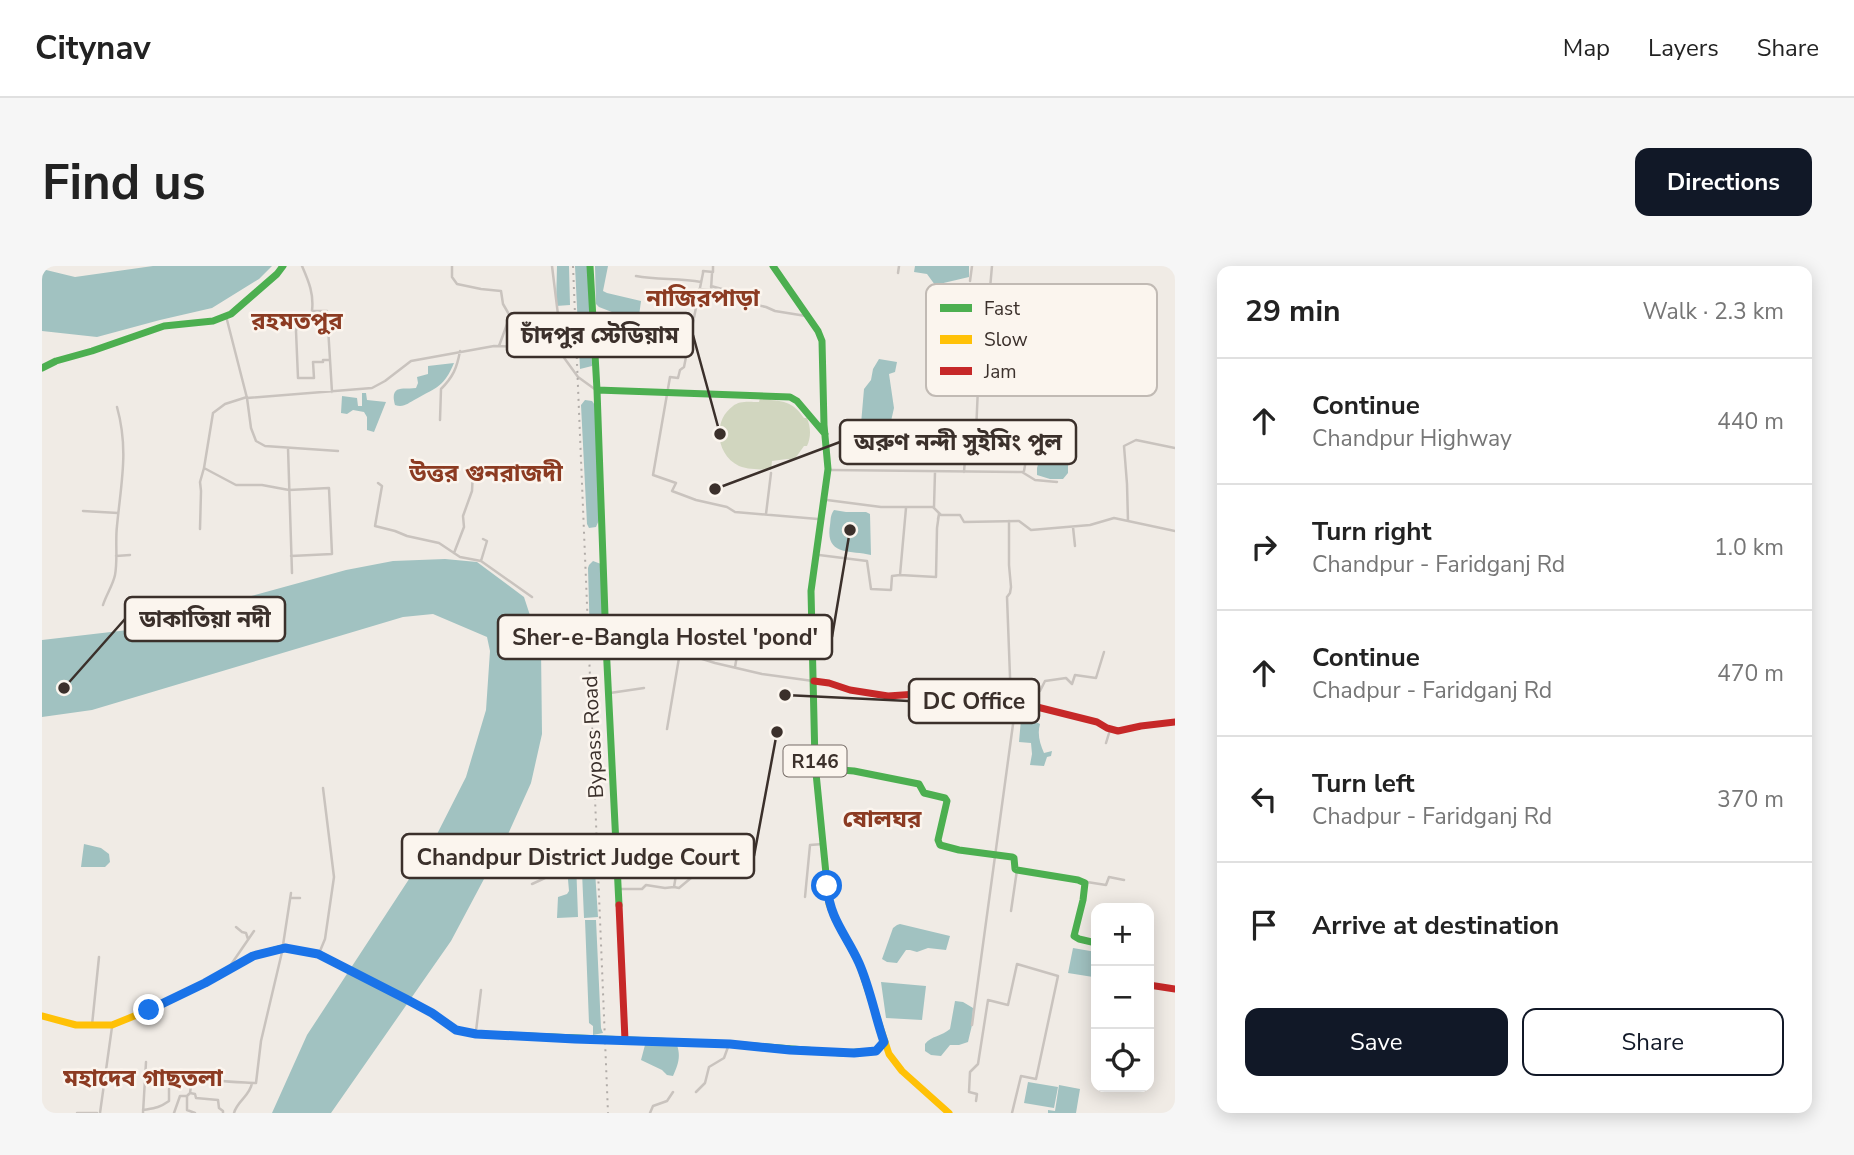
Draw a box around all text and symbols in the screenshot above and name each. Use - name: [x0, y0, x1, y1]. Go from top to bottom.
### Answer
- text: Citynav: [35, 26, 151, 71]
- text: Map: [1563, 32, 1610, 64]
- text: Layers: [1648, 32, 1719, 64]
- text: Share: [1757, 32, 1819, 64]
- button: Directions: [1635, 148, 1812, 216]
- text: Find us: [42, 149, 206, 216]
- district label: নাজিরপাড়া: [645, 282, 761, 314]
- legend: [926, 284, 1157, 396]
- text: 29 min: [1245, 291, 1341, 332]
- text: Fast: [984, 296, 1020, 322]
- text: Walk · 2.3 km: [1642, 296, 1784, 327]
- district label: রহমতপুর: [250, 305, 343, 337]
- callout: চাঁদপুর স্টেডিয়াম: [507, 313, 693, 357]
- text: চাঁদপুর স্টেডিয়াম: [520, 320, 680, 351]
- text: Slow: [984, 327, 1028, 353]
- text: Jam: [983, 359, 1017, 385]
- text: Continue: [1312, 388, 1420, 423]
- icon: ahead: [1245, 402, 1283, 440]
- text: 440 m: [1717, 406, 1784, 437]
- callout: অরুণ নন্দী সুইমিং পুল: [840, 420, 1076, 464]
- text: Chandpur Highway: [1312, 423, 1512, 454]
- text: অরুণ নন্দী সুইমিং পুল: [853, 427, 1063, 458]
- district label: উত্তর গুনরাজদী: [408, 457, 564, 489]
- text: Turn right: [1312, 514, 1431, 549]
- icon: right: [1245, 528, 1283, 566]
- text: 1.0 km: [1714, 532, 1784, 563]
- text: Chandpur - Faridganj Rd: [1312, 549, 1565, 580]
- callout: ডাকাতিয়া নদী: [125, 597, 285, 641]
- text: ডাকাতিয়া নদী: [138, 604, 271, 635]
- callout: Sher-e-Bangla Hostel 'pond': [498, 615, 832, 659]
- text: Sher-e-Bangla Hostel 'pond': [512, 622, 818, 653]
- text: Continue: [1312, 640, 1420, 675]
- icon: ahead: [1245, 654, 1283, 692]
- text: 470 m: [1717, 658, 1784, 689]
- street label: Bypass Road: [576, 675, 610, 799]
- text: Chadpur - Faridganj Rd: [1312, 675, 1552, 706]
- callout: DC Office: [909, 679, 1039, 723]
- text: DC Office: [923, 686, 1025, 717]
- road number: R146: [784, 746, 846, 776]
- text: Turn left: [1312, 766, 1415, 801]
- icon: left: [1245, 780, 1283, 818]
- text: 370 m: [1717, 784, 1784, 815]
- text: Chadpur - Faridganj Rd: [1312, 801, 1552, 832]
- district label: ষোলঘর: [843, 803, 922, 835]
- callout: Chandpur District Judge Court: [402, 834, 754, 878]
- text: Chandpur District Judge Court: [416, 842, 740, 873]
- route start: [811, 870, 842, 901]
- map controls: [1091, 903, 1154, 1092]
- button: +: [1091, 903, 1154, 966]
- icon: arrive: [1245, 906, 1283, 944]
- text: Arrive at destination: [1312, 908, 1559, 943]
- button: −: [1091, 966, 1154, 1029]
- route end: [133, 994, 164, 1025]
- button: Save: [1245, 1008, 1508, 1076]
- button: Share: [1522, 1008, 1784, 1076]
- button: locate: [1091, 1029, 1154, 1092]
- district label: মহাদেব গাছতলা: [62, 1062, 224, 1094]

